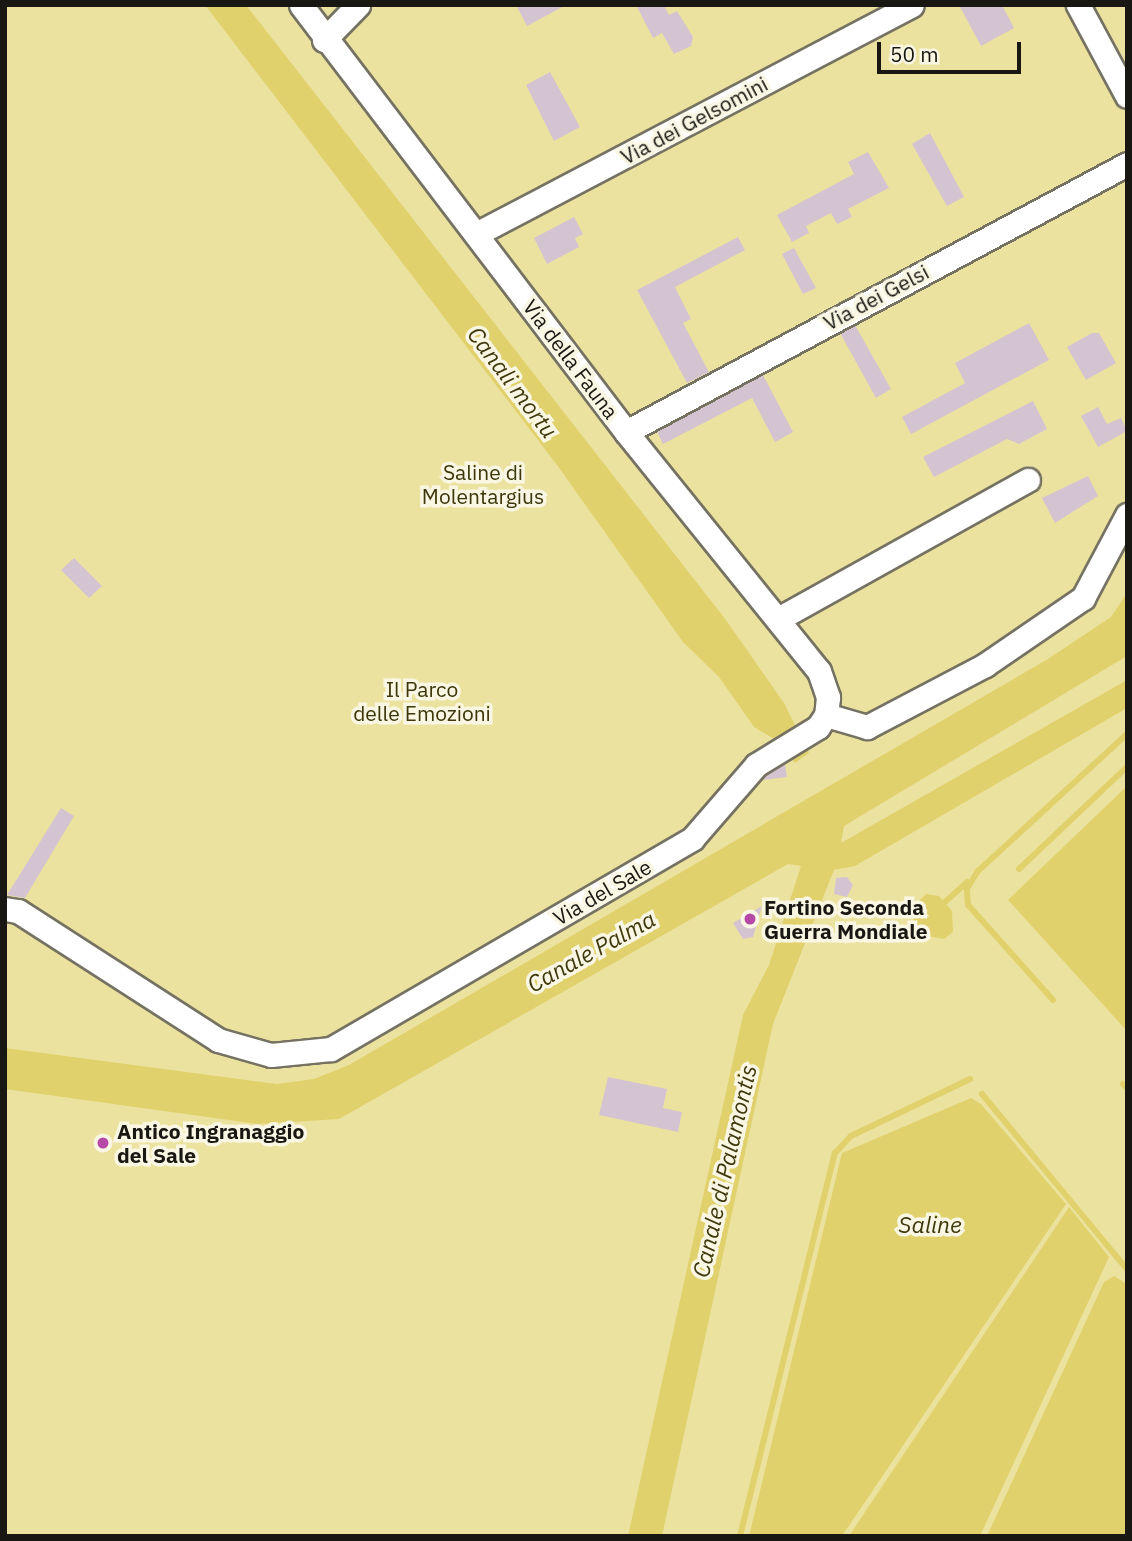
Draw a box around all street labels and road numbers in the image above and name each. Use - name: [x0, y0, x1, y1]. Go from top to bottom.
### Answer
- street label: Via dei Gelsomini: [616, 71, 772, 169]
- street label: Via dei Gelsi: [819, 259, 933, 335]
- street label: Via della Fauna: [518, 294, 624, 424]
- street label: Via del Sale: [548, 854, 656, 930]

